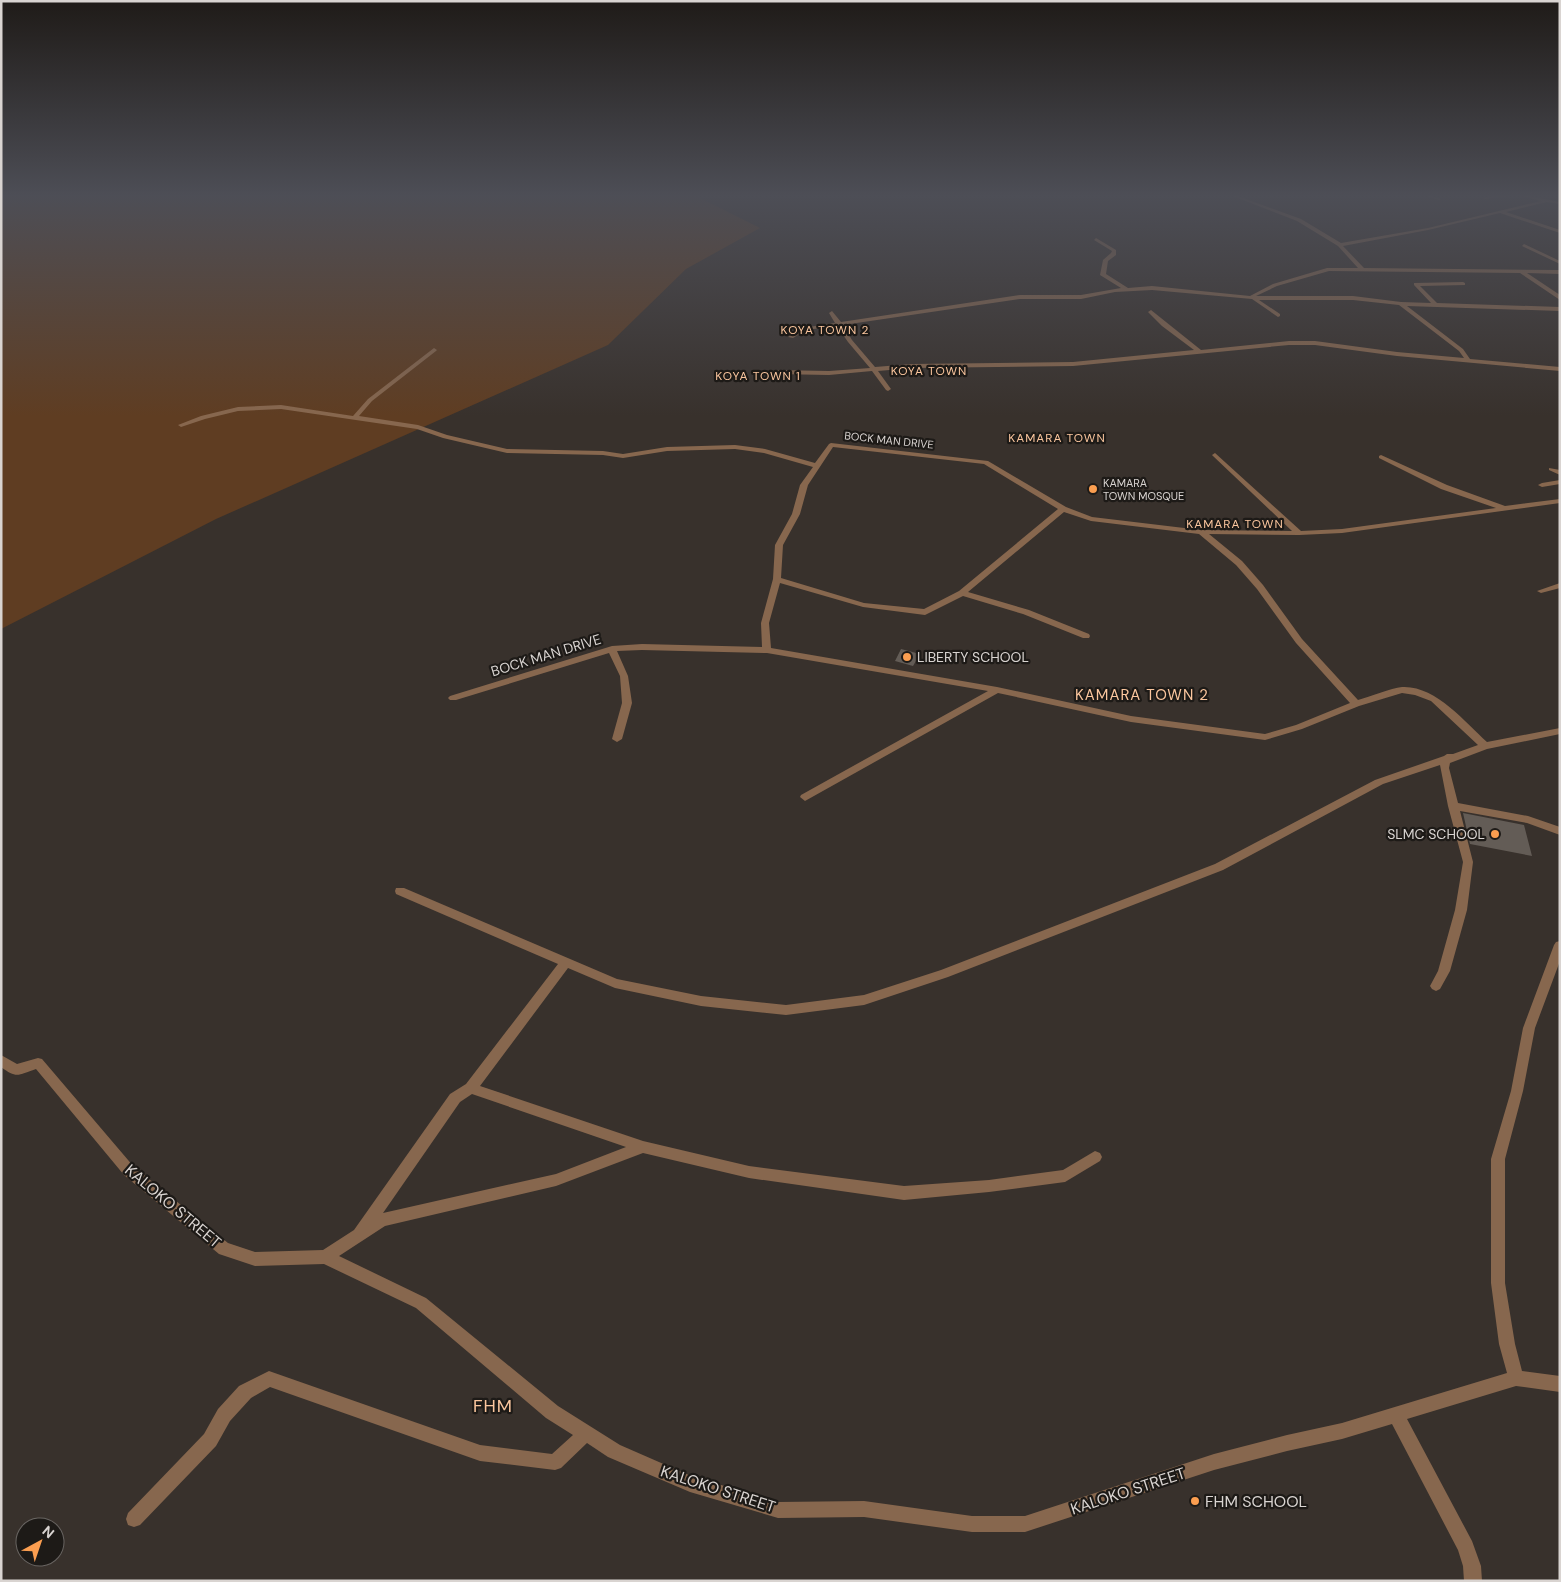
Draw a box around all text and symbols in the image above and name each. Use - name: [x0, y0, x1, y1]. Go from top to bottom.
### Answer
- district label: KOYA TOWN 2: [781, 322, 869, 338]
- district label: KOYA TOWN: [891, 363, 967, 379]
- district label: KOYA TOWN 1: [715, 368, 801, 384]
- street label: BOCK MAN DRIVE: [844, 428, 934, 452]
- district label: KAMARA TOWN: [1008, 430, 1106, 446]
- place label: KAMARA TOWN MOSQUE: [1103, 476, 1184, 503]
- marker: KAMARA TOWN MOSQUE: [1087, 483, 1099, 495]
- district label: KAMARA TOWN: [1186, 516, 1284, 532]
- street label: BOCK MAN DRIVE: [489, 630, 603, 680]
- place label: LIBERTY SCHOOL: [917, 648, 1029, 666]
- marker: LIBERTY SCHOOL: [901, 651, 913, 663]
- district label: KAMARA TOWN 2: [1075, 685, 1209, 705]
- place label: SLMC SCHOOL: [1387, 825, 1485, 843]
- marker: SLMC SCHOOL: [1489, 828, 1501, 840]
- street label: KALOKO STREET: [120, 1160, 226, 1252]
- district label: FHM: [473, 1394, 513, 1418]
- street label: KALOKO STREET: [658, 1461, 778, 1517]
- street label: KALOKO STREET: [1068, 1463, 1188, 1519]
- place label: FHM SCHOOL: [1205, 1491, 1307, 1512]
- marker: FHM SCHOOL: [1189, 1495, 1201, 1507]
- north arrow: [15, 1517, 65, 1567]
- text: N: [39, 1522, 58, 1542]

